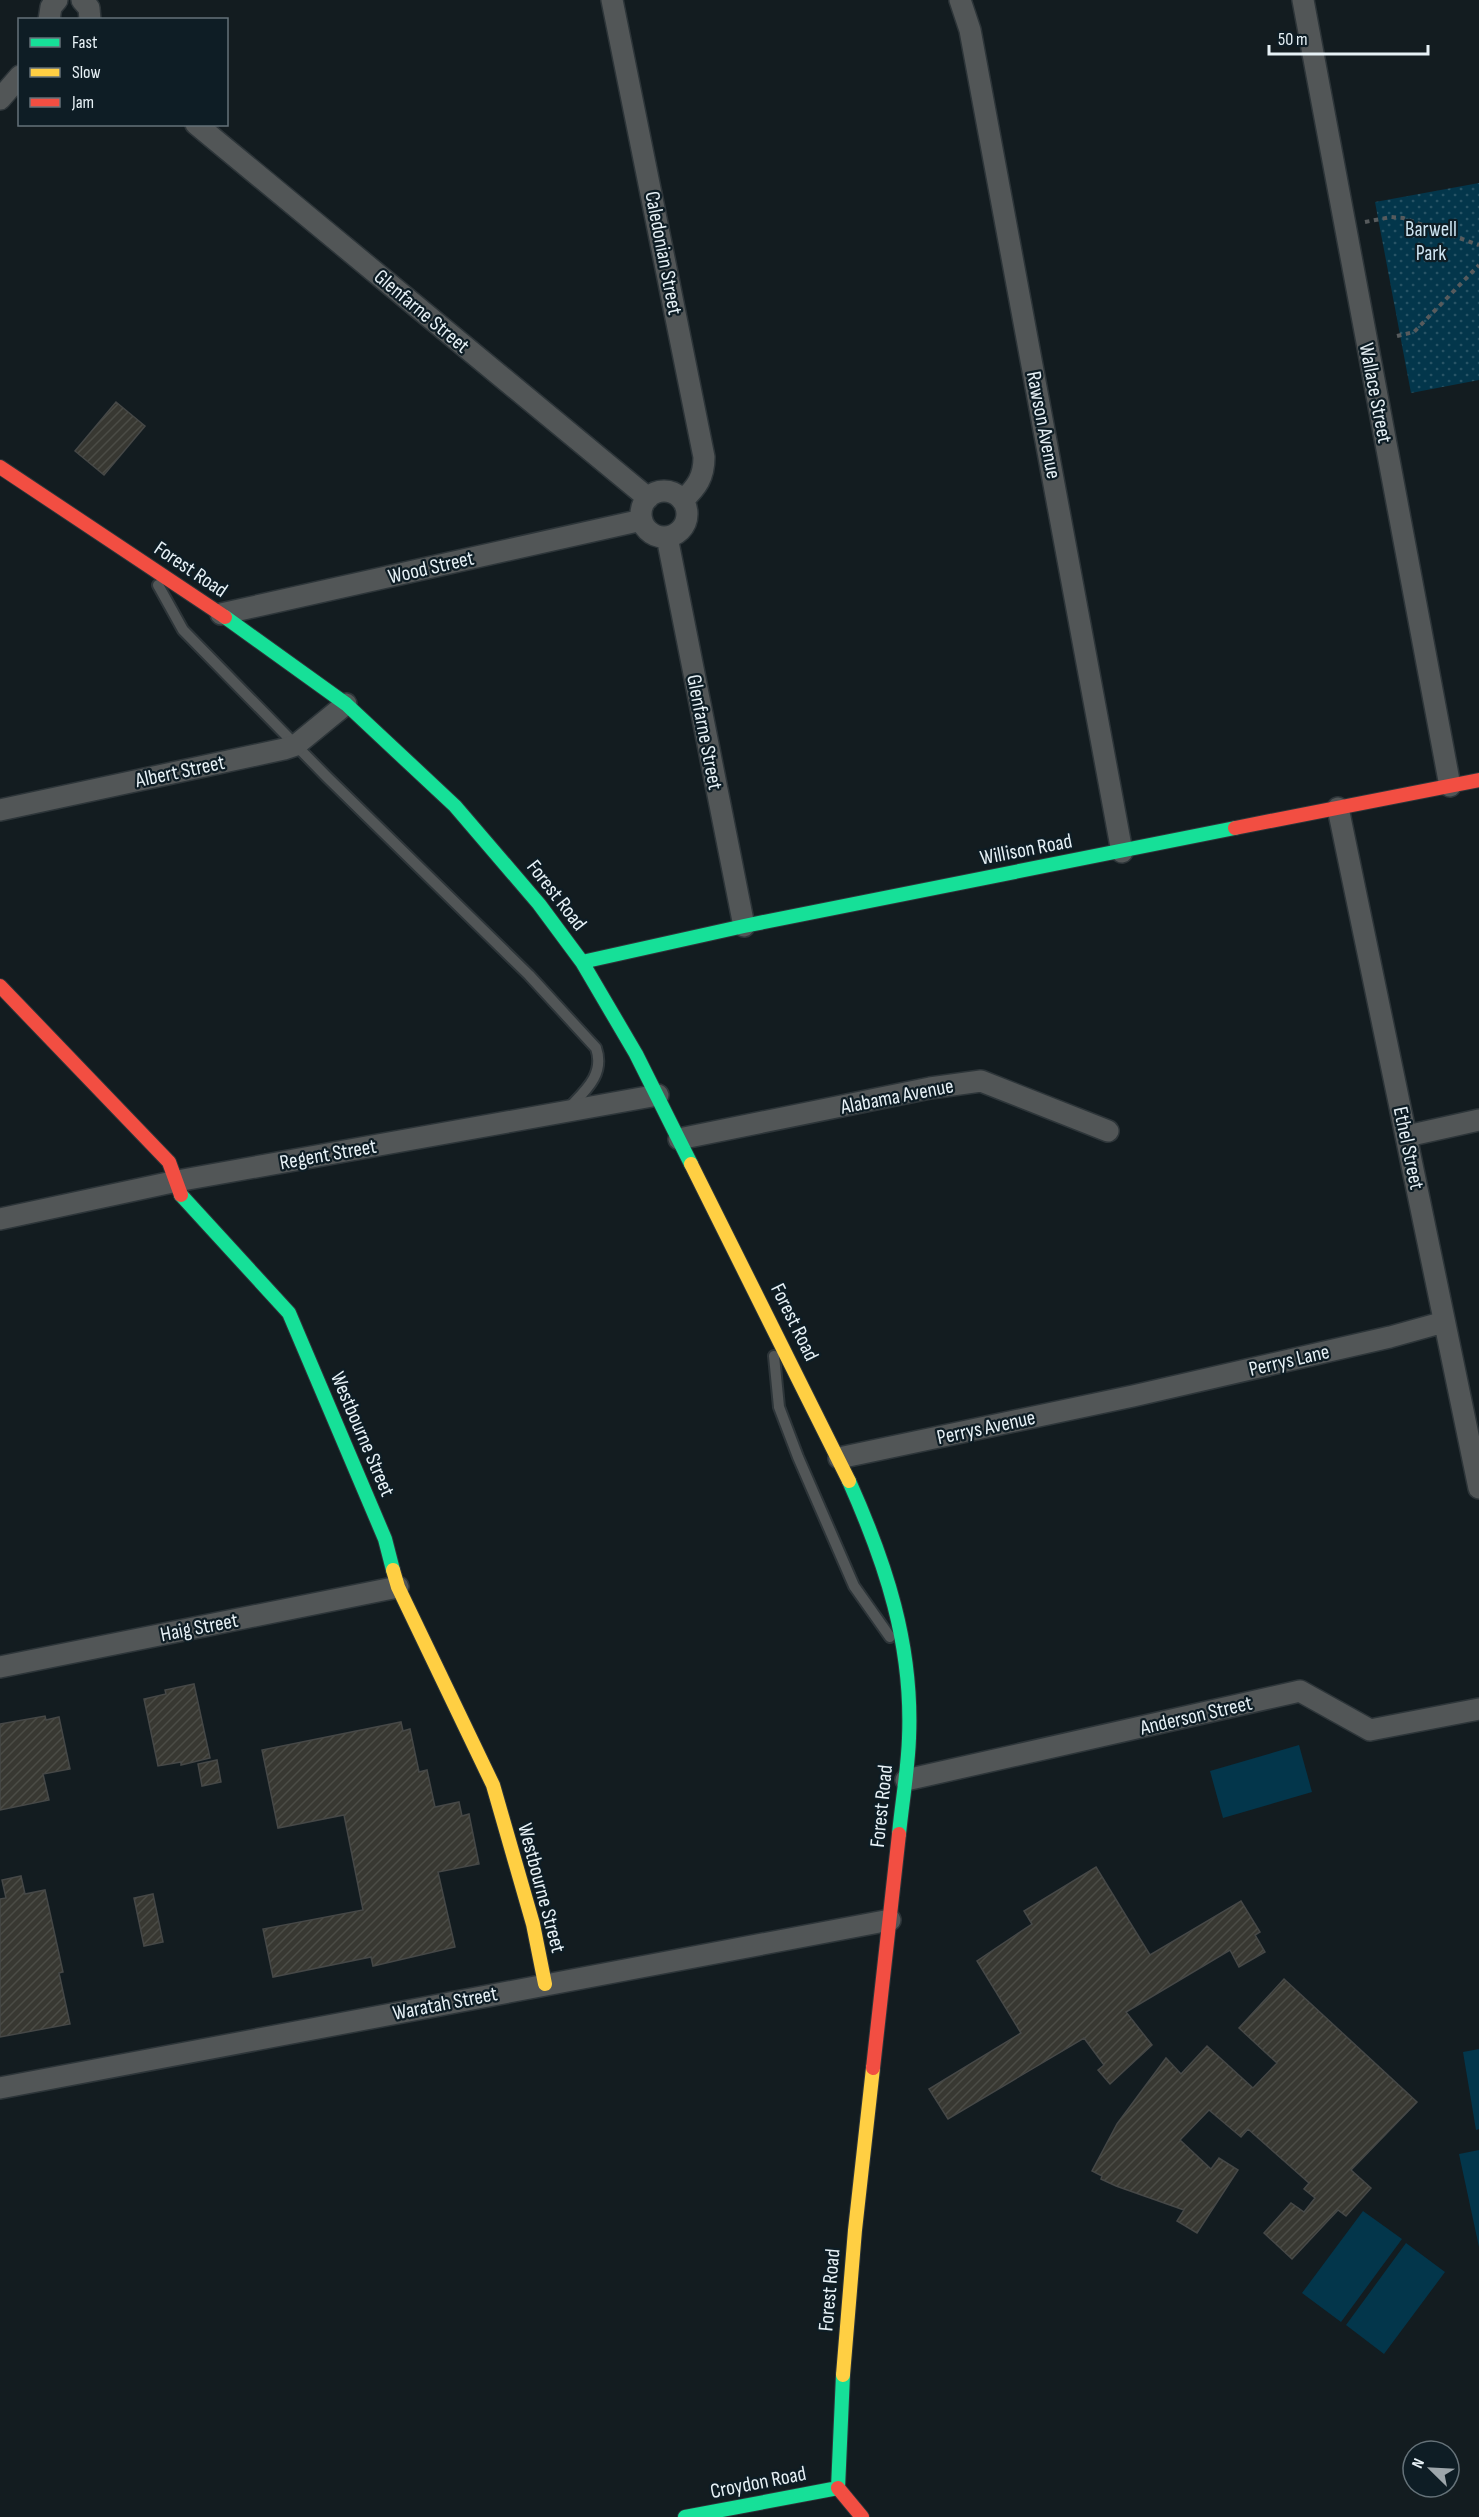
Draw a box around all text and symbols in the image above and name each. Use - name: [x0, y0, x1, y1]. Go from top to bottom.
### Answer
- legend: [18, 18, 228, 126]
- scale bar: [1269, 18, 1428, 56]
- text: 50 m: [1278, 29, 1308, 50]
- text: Fast: [72, 32, 98, 53]
- text: Slow: [72, 62, 101, 83]
- text: Jam: [71, 92, 94, 113]
- street label: Caledonian Street: [639, 189, 688, 317]
- park label: Barwell Park: [1405, 217, 1457, 266]
- street label: Glenfarne Street: [369, 264, 474, 359]
- street label: Wallace Street: [1354, 341, 1397, 445]
- street label: Rawson Avenue: [1021, 369, 1066, 481]
- street label: Forest Road: [149, 536, 232, 603]
- street label: Wood Street: [386, 546, 476, 589]
- street label: Glenfarne Street: [681, 672, 728, 792]
- street label: Albert Street: [132, 750, 227, 793]
- street label: Willison Road: [978, 828, 1074, 871]
- street label: Forest Road: [521, 855, 592, 936]
- street label: Alabama Avenue: [838, 1073, 956, 1120]
- street label: Ethel Street: [1388, 1104, 1429, 1192]
- street label: Regent Street: [278, 1134, 378, 1175]
- street label: Forest Road: [765, 1280, 824, 1365]
- street label: Perrys Lane: [1246, 1339, 1332, 1382]
- street label: Westbourne Street: [325, 1368, 400, 1500]
- street label: Perrys Avenue: [935, 1405, 1038, 1450]
- street label: Haig Street: [158, 1608, 240, 1647]
- street label: Anderson Street: [1137, 1690, 1255, 1741]
- street label: Forest Road: [865, 1764, 898, 1849]
- street label: Westbourne Street: [512, 1821, 571, 1956]
- street label: Waratah Street: [391, 1981, 500, 2026]
- street label: Forest Road: [813, 2248, 846, 2332]
- north arrow: [1401, 2439, 1461, 2499]
- text: N: [1408, 2456, 1429, 2471]
- street label: Croydon Road: [708, 2461, 808, 2504]

